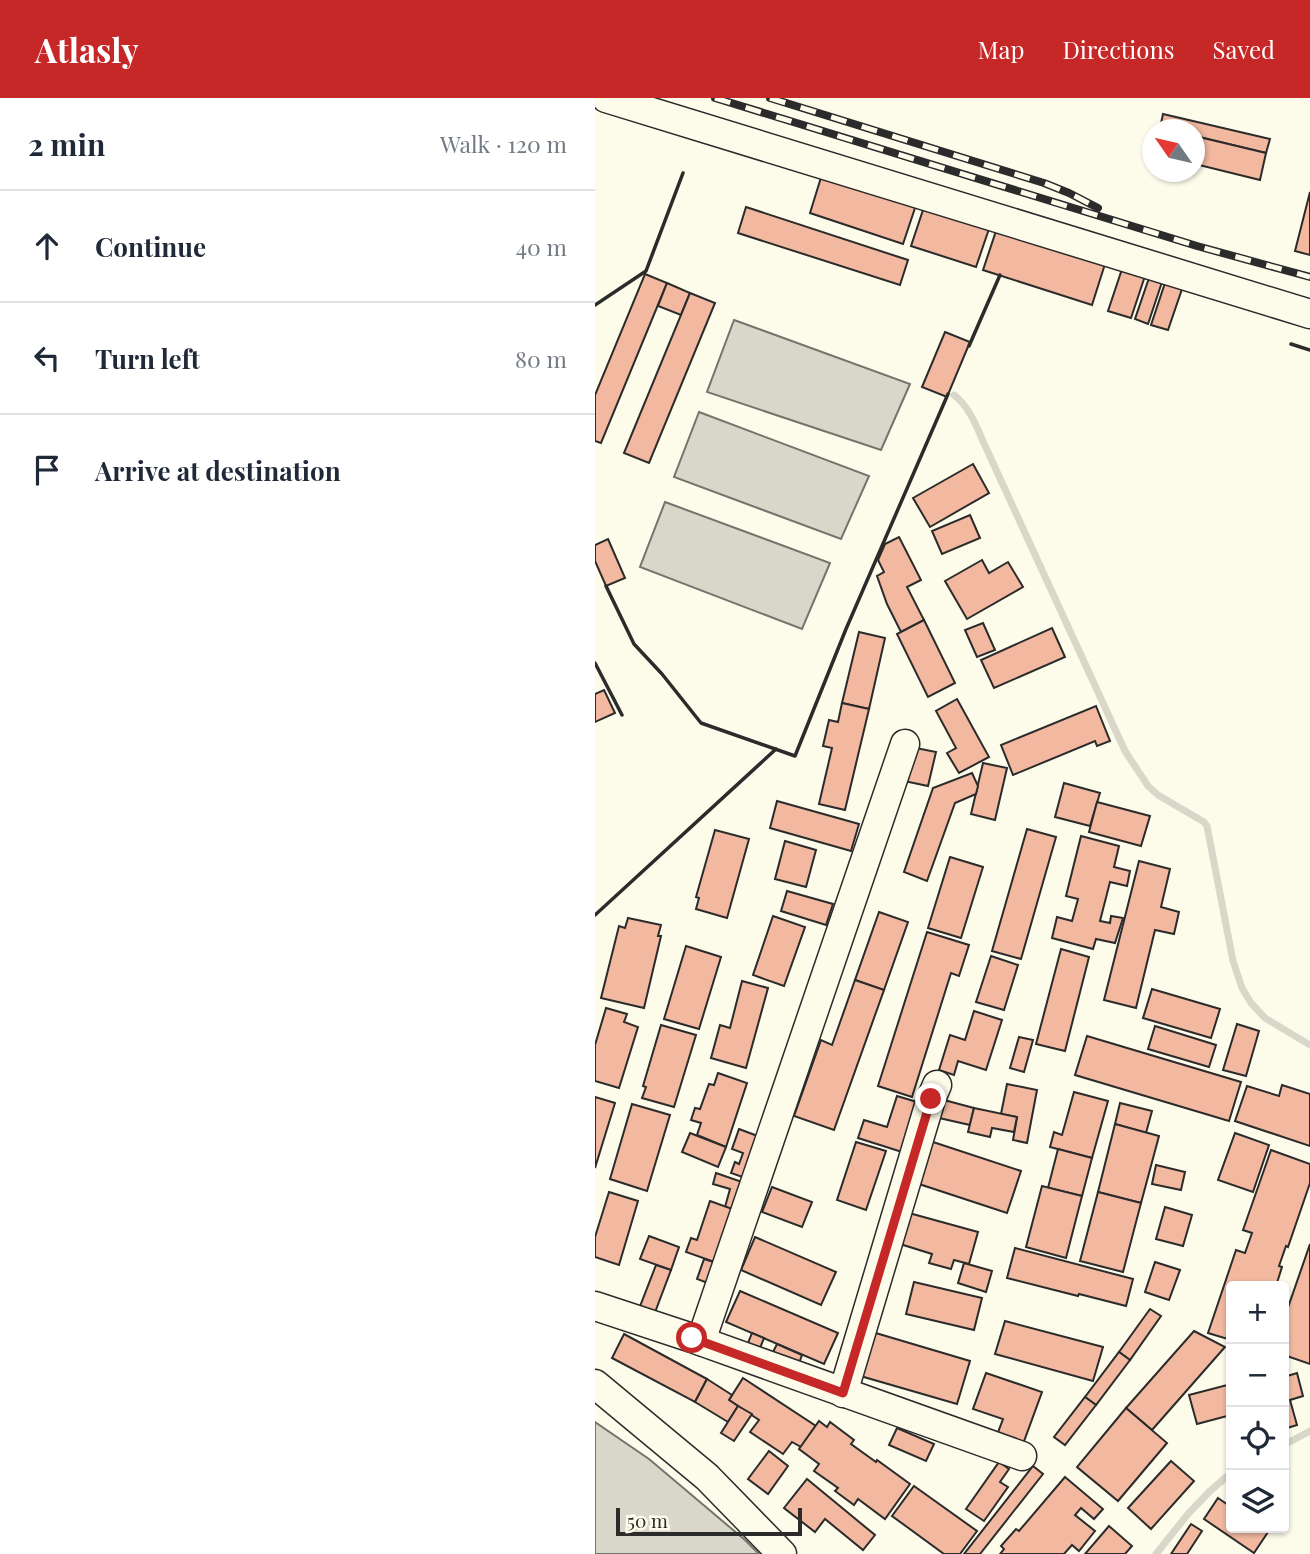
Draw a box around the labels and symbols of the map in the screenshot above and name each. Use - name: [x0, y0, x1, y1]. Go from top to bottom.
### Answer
- north arrow: [1142, 119, 1205, 182]
- route end: [915, 1083, 946, 1114]
- route start: [676, 1322, 707, 1353]
- scale bar: [616, 1505, 801, 1537]

